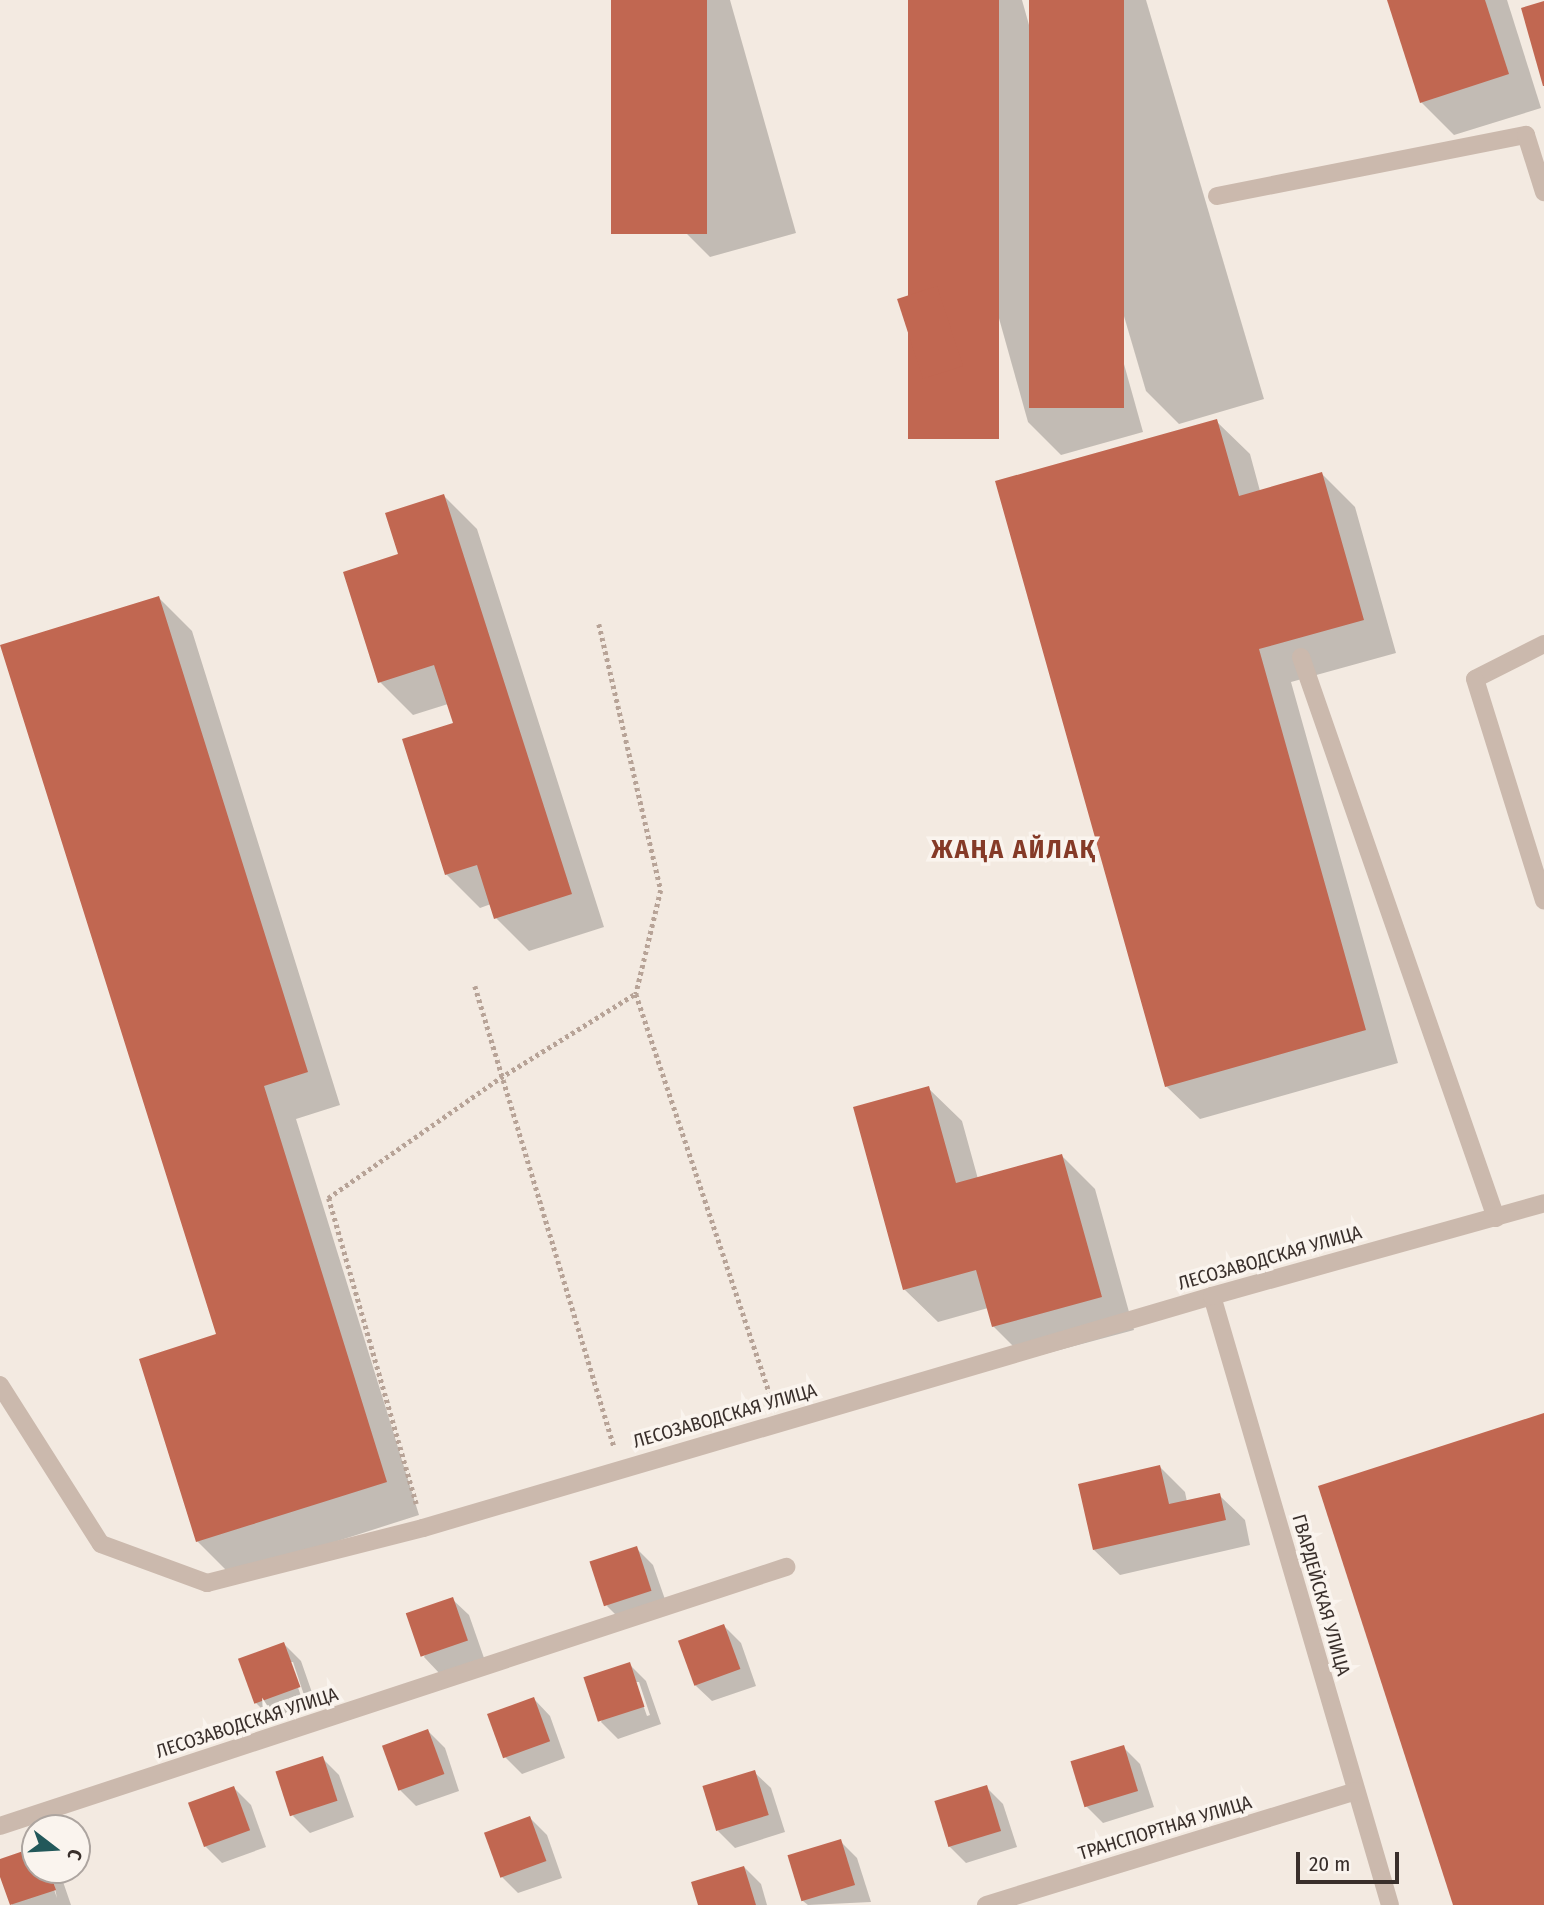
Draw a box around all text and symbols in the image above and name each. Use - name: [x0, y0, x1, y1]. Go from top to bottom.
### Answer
- district label: ЖАҢА АЙЛАҚ: [933, 834, 1095, 866]
- street label: ЛЕСОЗАВОДСКАЯ УЛИЦА: [1176, 1221, 1364, 1295]
- street label: ЛЕСОЗАВОДСКАЯ УЛИЦА: [631, 1379, 819, 1453]
- street label: ГВАРДЕЙСКАЯ УЛИЦА: [1287, 1512, 1355, 1678]
- street label: ЛЕСОЗАВОДСКАЯ УЛИЦА: [153, 1683, 341, 1763]
- street label: ТРАНСПОРТНАЯ УЛИЦА: [1076, 1791, 1254, 1865]
- north arrow: [21, 1814, 91, 1884]
- scale bar: [1299, 1839, 1402, 1883]
- text: С: [62, 1847, 87, 1863]
- text: 20 m: [1309, 1851, 1350, 1877]

